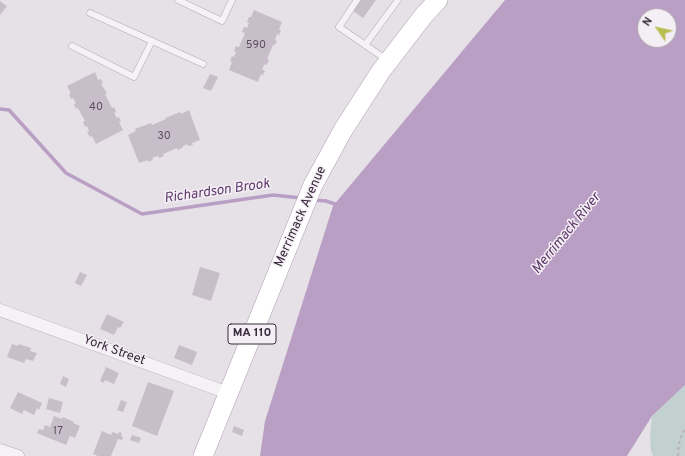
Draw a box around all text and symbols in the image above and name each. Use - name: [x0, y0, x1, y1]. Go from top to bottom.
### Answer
- north arrow: [637, 8, 677, 48]
- text: N: [640, 15, 656, 29]
- house number: 590: [246, 39, 266, 53]
- house number: 40: [89, 101, 103, 115]
- house number: 30: [157, 130, 171, 144]
- street label: Merrimack Avenue: [272, 164, 330, 270]
- water label: Richardson Brook: [163, 176, 271, 208]
- water label: Merrimack River: [529, 190, 605, 278]
- road number: MA 110: [228, 324, 276, 344]
- street label: York Street: [81, 333, 147, 369]
- house number: 17: [53, 425, 63, 439]

